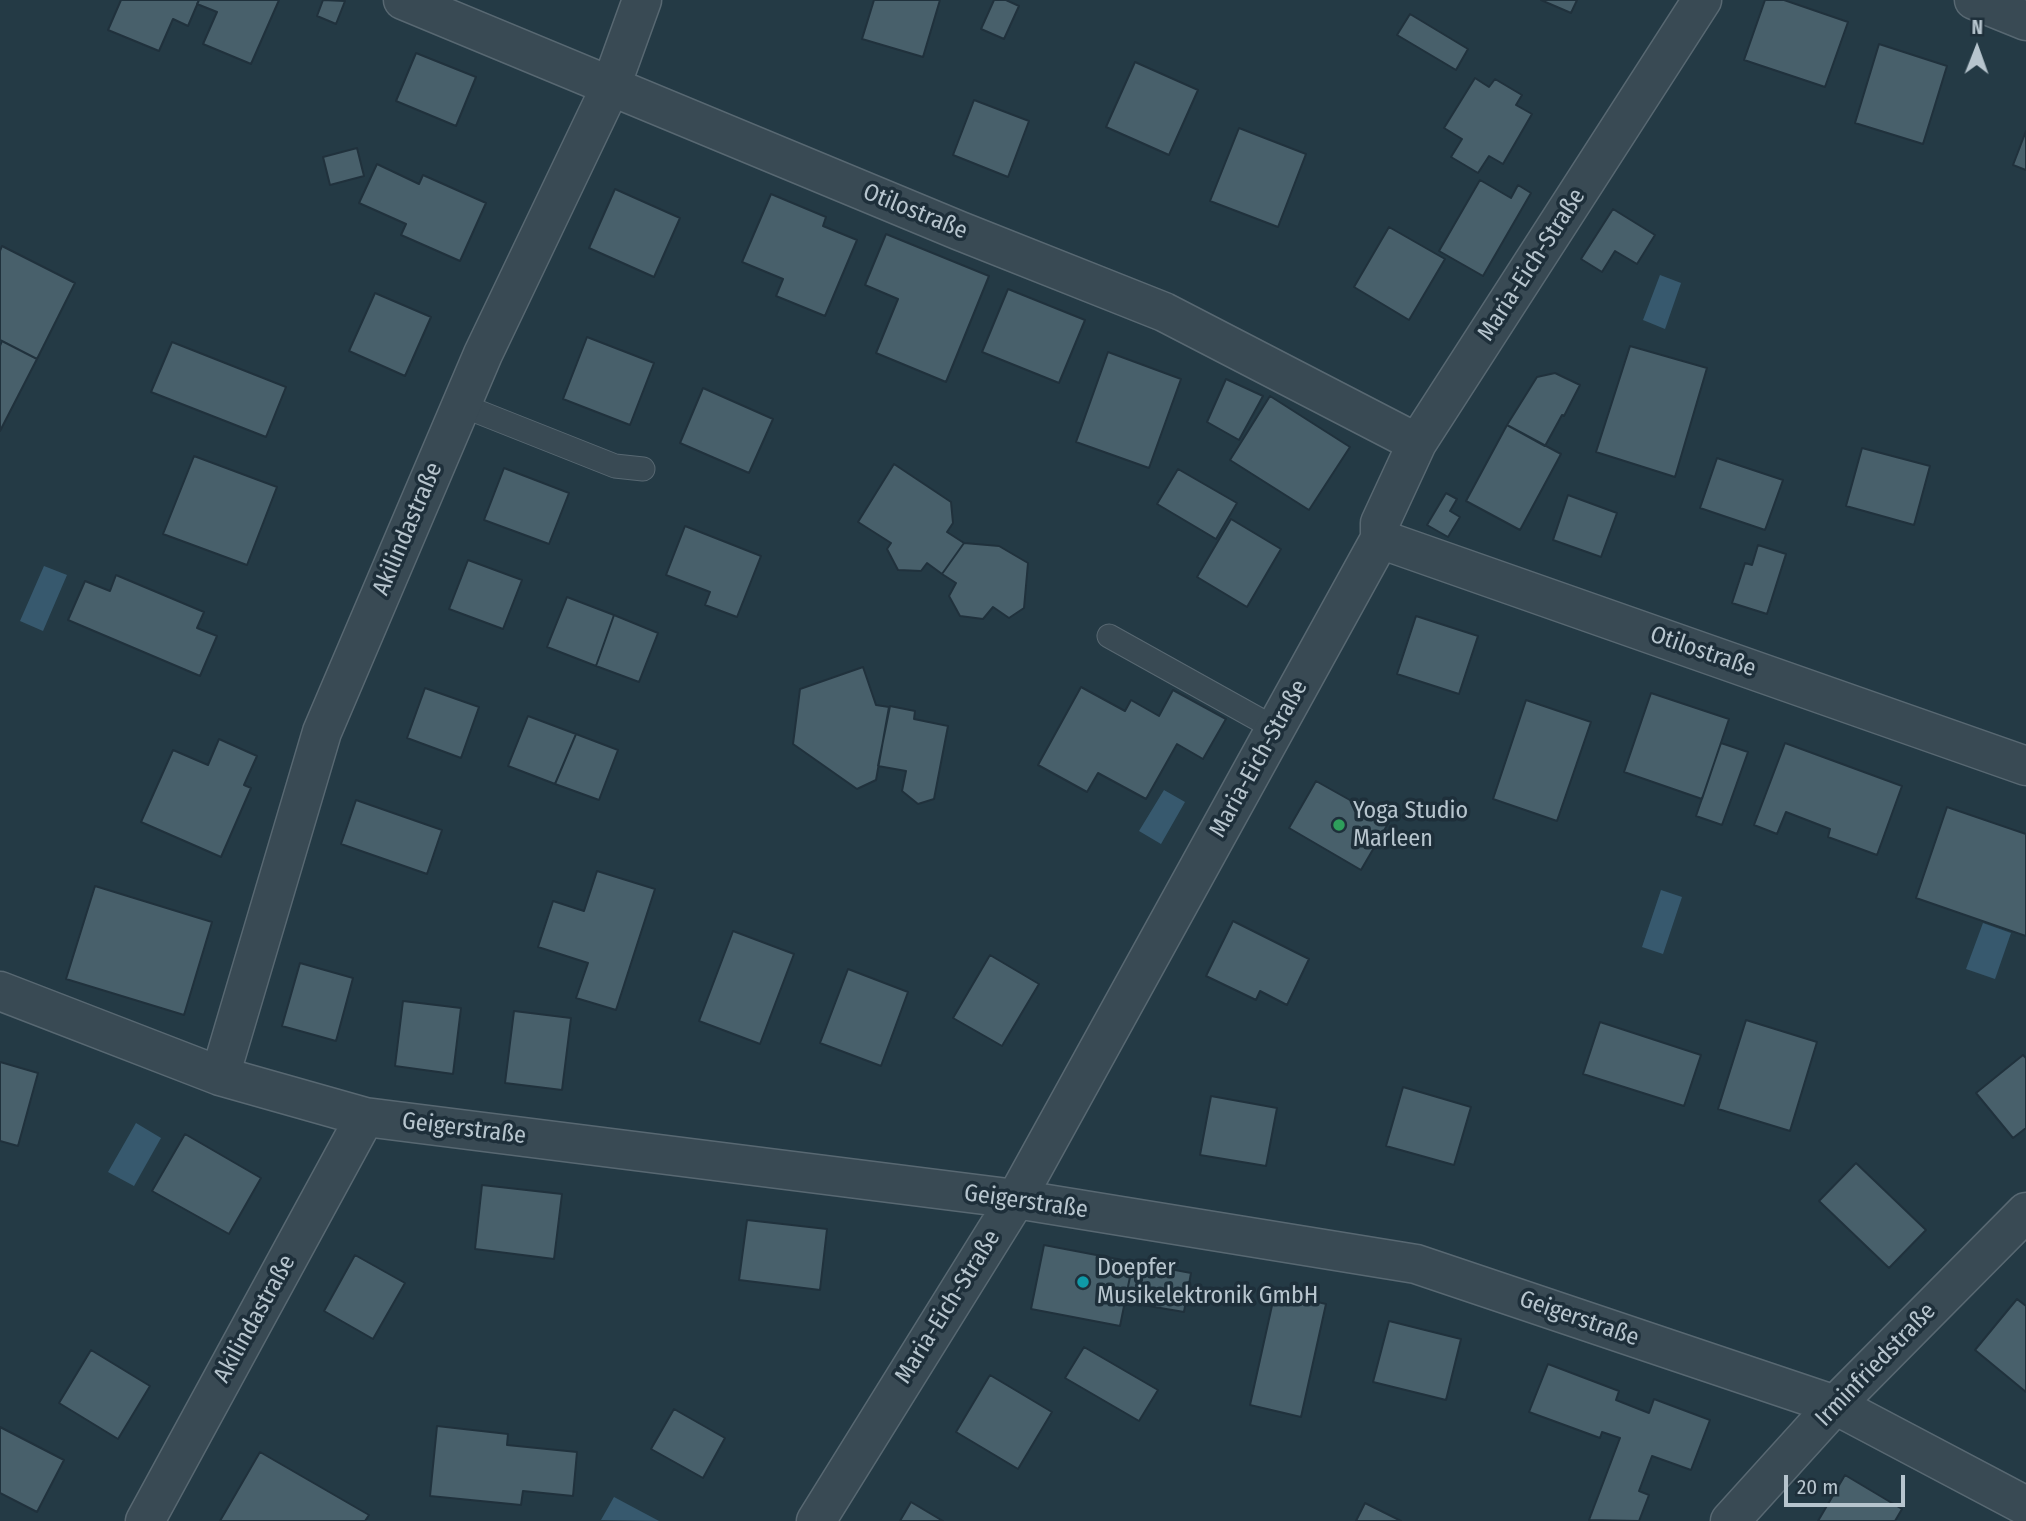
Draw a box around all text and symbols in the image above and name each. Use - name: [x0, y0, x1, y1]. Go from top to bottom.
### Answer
- north arrow: [1942, 14, 2012, 84]
- text: N: [1971, 16, 1983, 39]
- street label: Otilostraße: [859, 178, 971, 246]
- street label: Maria-Eich-Straße: [1472, 184, 1592, 346]
- street label: Akilindastraße: [367, 458, 449, 600]
- street label: Otilostraße: [1646, 620, 1760, 684]
- street label: Maria-Eich-Straße: [1204, 675, 1314, 843]
- place label: Yoga Studio Marleen: [1353, 797, 1468, 853]
- marker: Yoga Studio Marleen: [1331, 817, 1347, 833]
- street label: Geigerstraße: [400, 1107, 528, 1151]
- street label: Geigerstraße: [962, 1179, 1090, 1225]
- street label: Maria-Eich-Straße: [889, 1225, 1007, 1389]
- street label: Akilindastraße: [208, 1250, 302, 1388]
- place label: Doepfer Musikelektronik GmbH: [1097, 1254, 1318, 1310]
- marker: Doepfer Musikelektronik GmbH: [1075, 1274, 1091, 1290]
- street label: Geigerstraße: [1515, 1285, 1643, 1353]
- street label: Irminfriedstraße: [1810, 1297, 1942, 1433]
- scale bar: [1788, 1462, 1909, 1506]
- text: 20 m: [1797, 1474, 1838, 1500]

